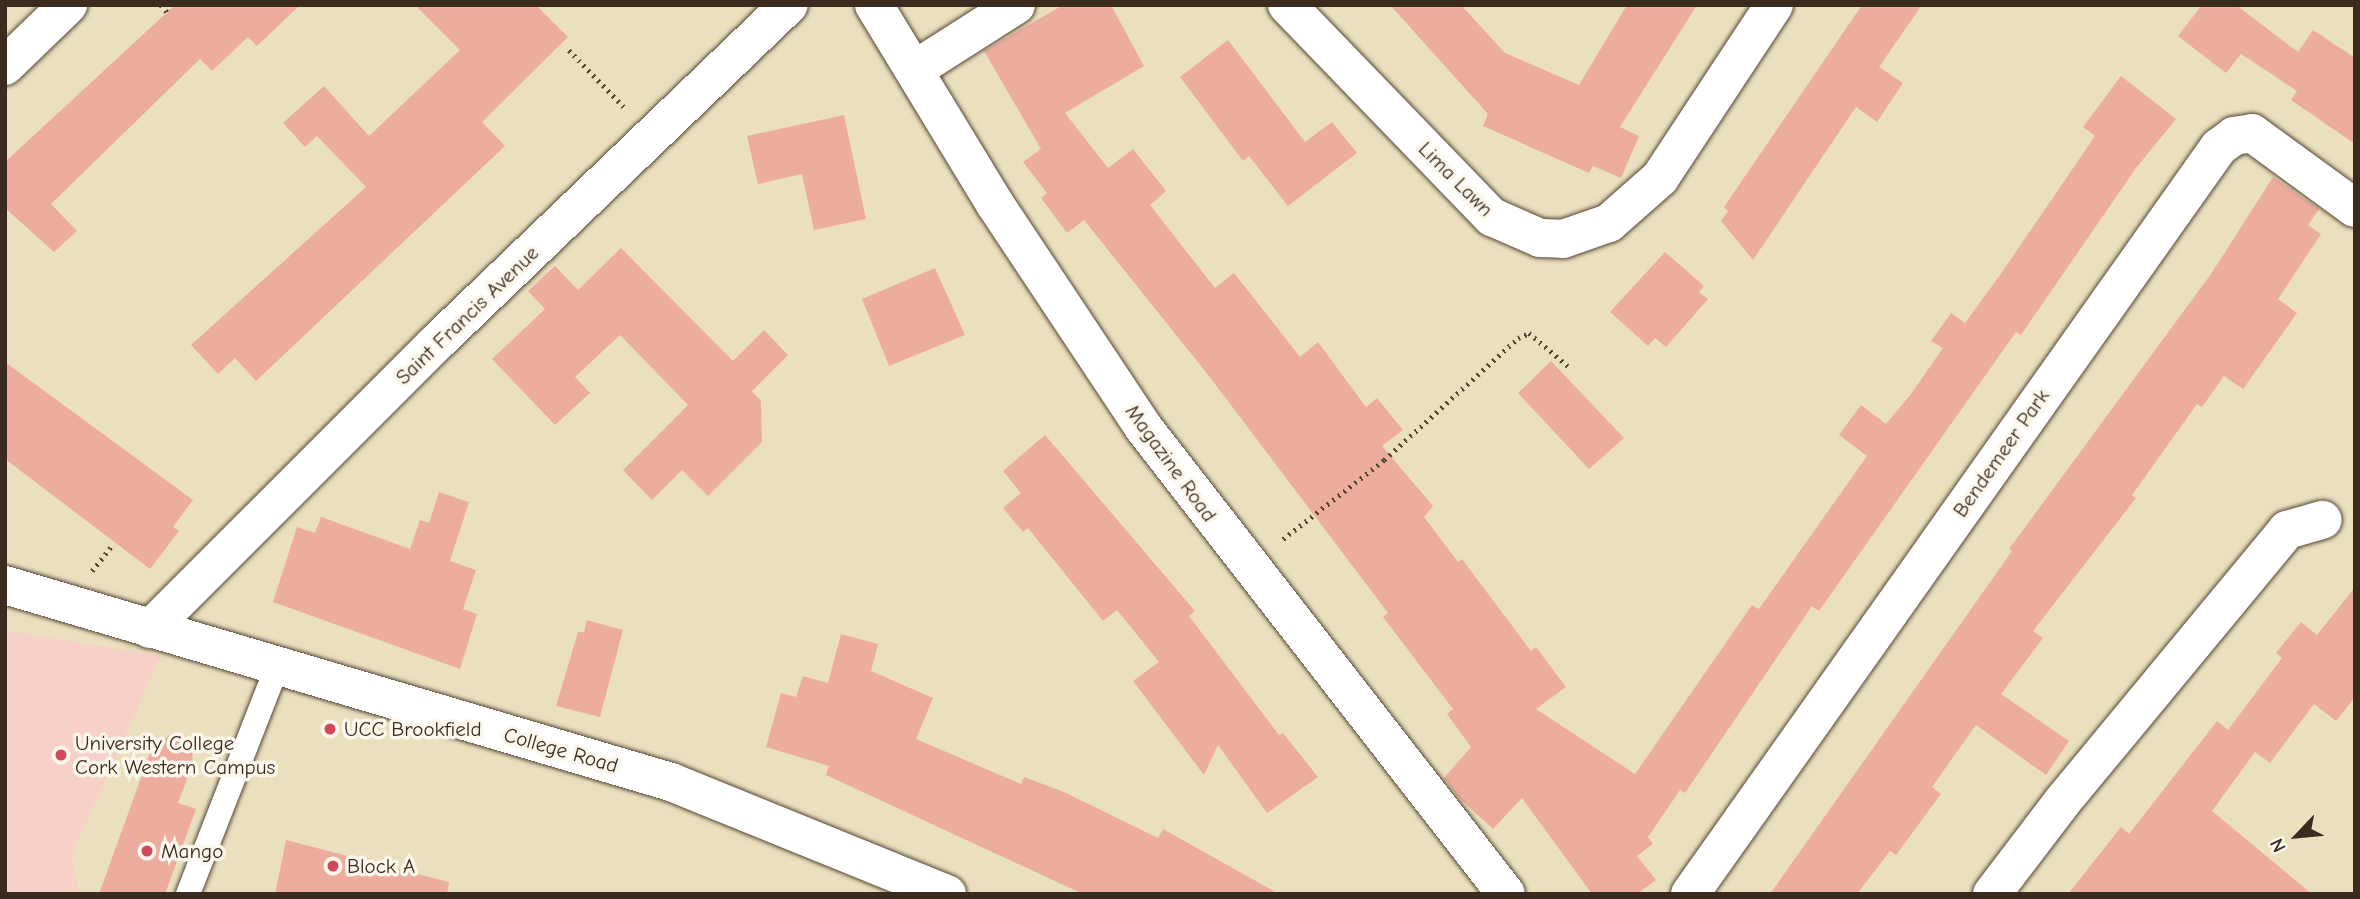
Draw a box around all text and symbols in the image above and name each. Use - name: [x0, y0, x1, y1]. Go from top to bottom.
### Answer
- street label: Lima Lawn: [1413, 136, 1499, 222]
- street label: Saint Francis Avenue: [390, 240, 544, 390]
- street label: Bendemeer Park: [1947, 384, 2055, 522]
- street label: Magazine Road: [1120, 399, 1222, 527]
- place label: UCC Brookfield: [344, 716, 482, 742]
- marker: UCC Brookfield: [322, 721, 338, 737]
- street label: College Road: [501, 722, 621, 778]
- place label: University College Cork Western Campus: [75, 730, 275, 780]
- marker: University College Cork Western Campus: [53, 747, 69, 763]
- north arrow: [2262, 801, 2332, 871]
- text: N: [2266, 835, 2291, 856]
- place label: Mango: [161, 838, 223, 864]
- marker: Mango: [139, 843, 155, 859]
- place label: Block A: [347, 853, 415, 879]
- marker: Block A: [325, 858, 341, 874]

